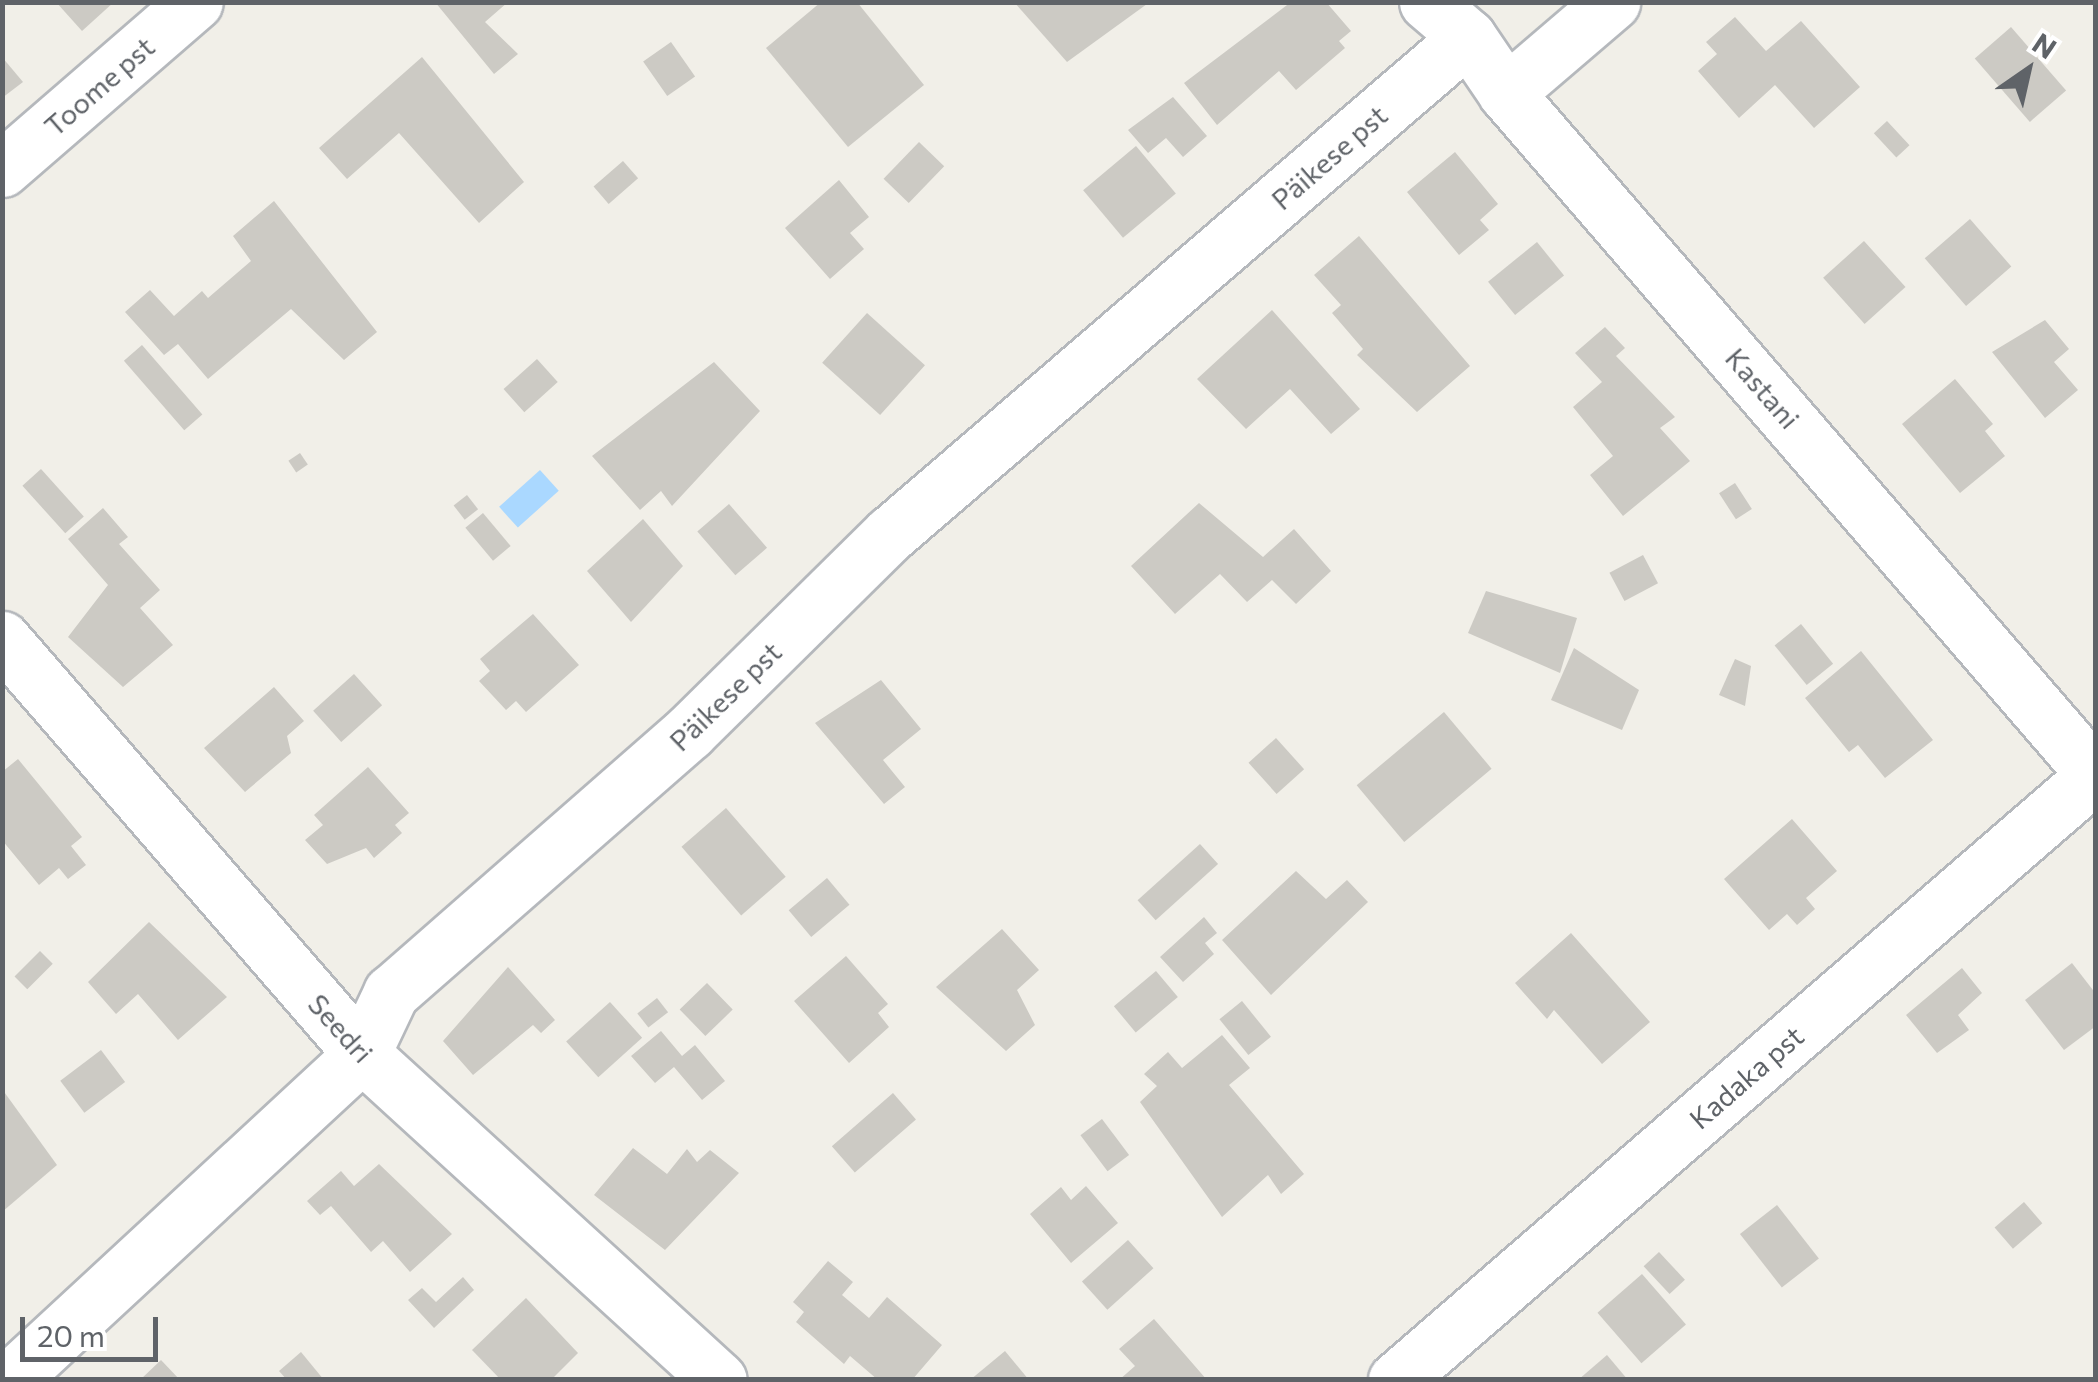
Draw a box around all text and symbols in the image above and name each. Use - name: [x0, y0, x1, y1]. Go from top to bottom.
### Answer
- north arrow: [1978, 20, 2078, 120]
- text: N: [2027, 25, 2063, 65]
- street label: Toome pst: [37, 29, 161, 143]
- street label: Päikese pst: [1264, 98, 1394, 216]
- street label: Kastani: [1719, 341, 1807, 435]
- street label: Päikese pst: [662, 635, 788, 757]
- street label: Seedri: [302, 987, 380, 1069]
- street label: Kadaka pst: [1682, 1018, 1810, 1136]
- scale bar: [25, 1297, 162, 1359]
- text: 20 m: [37, 1316, 105, 1353]

